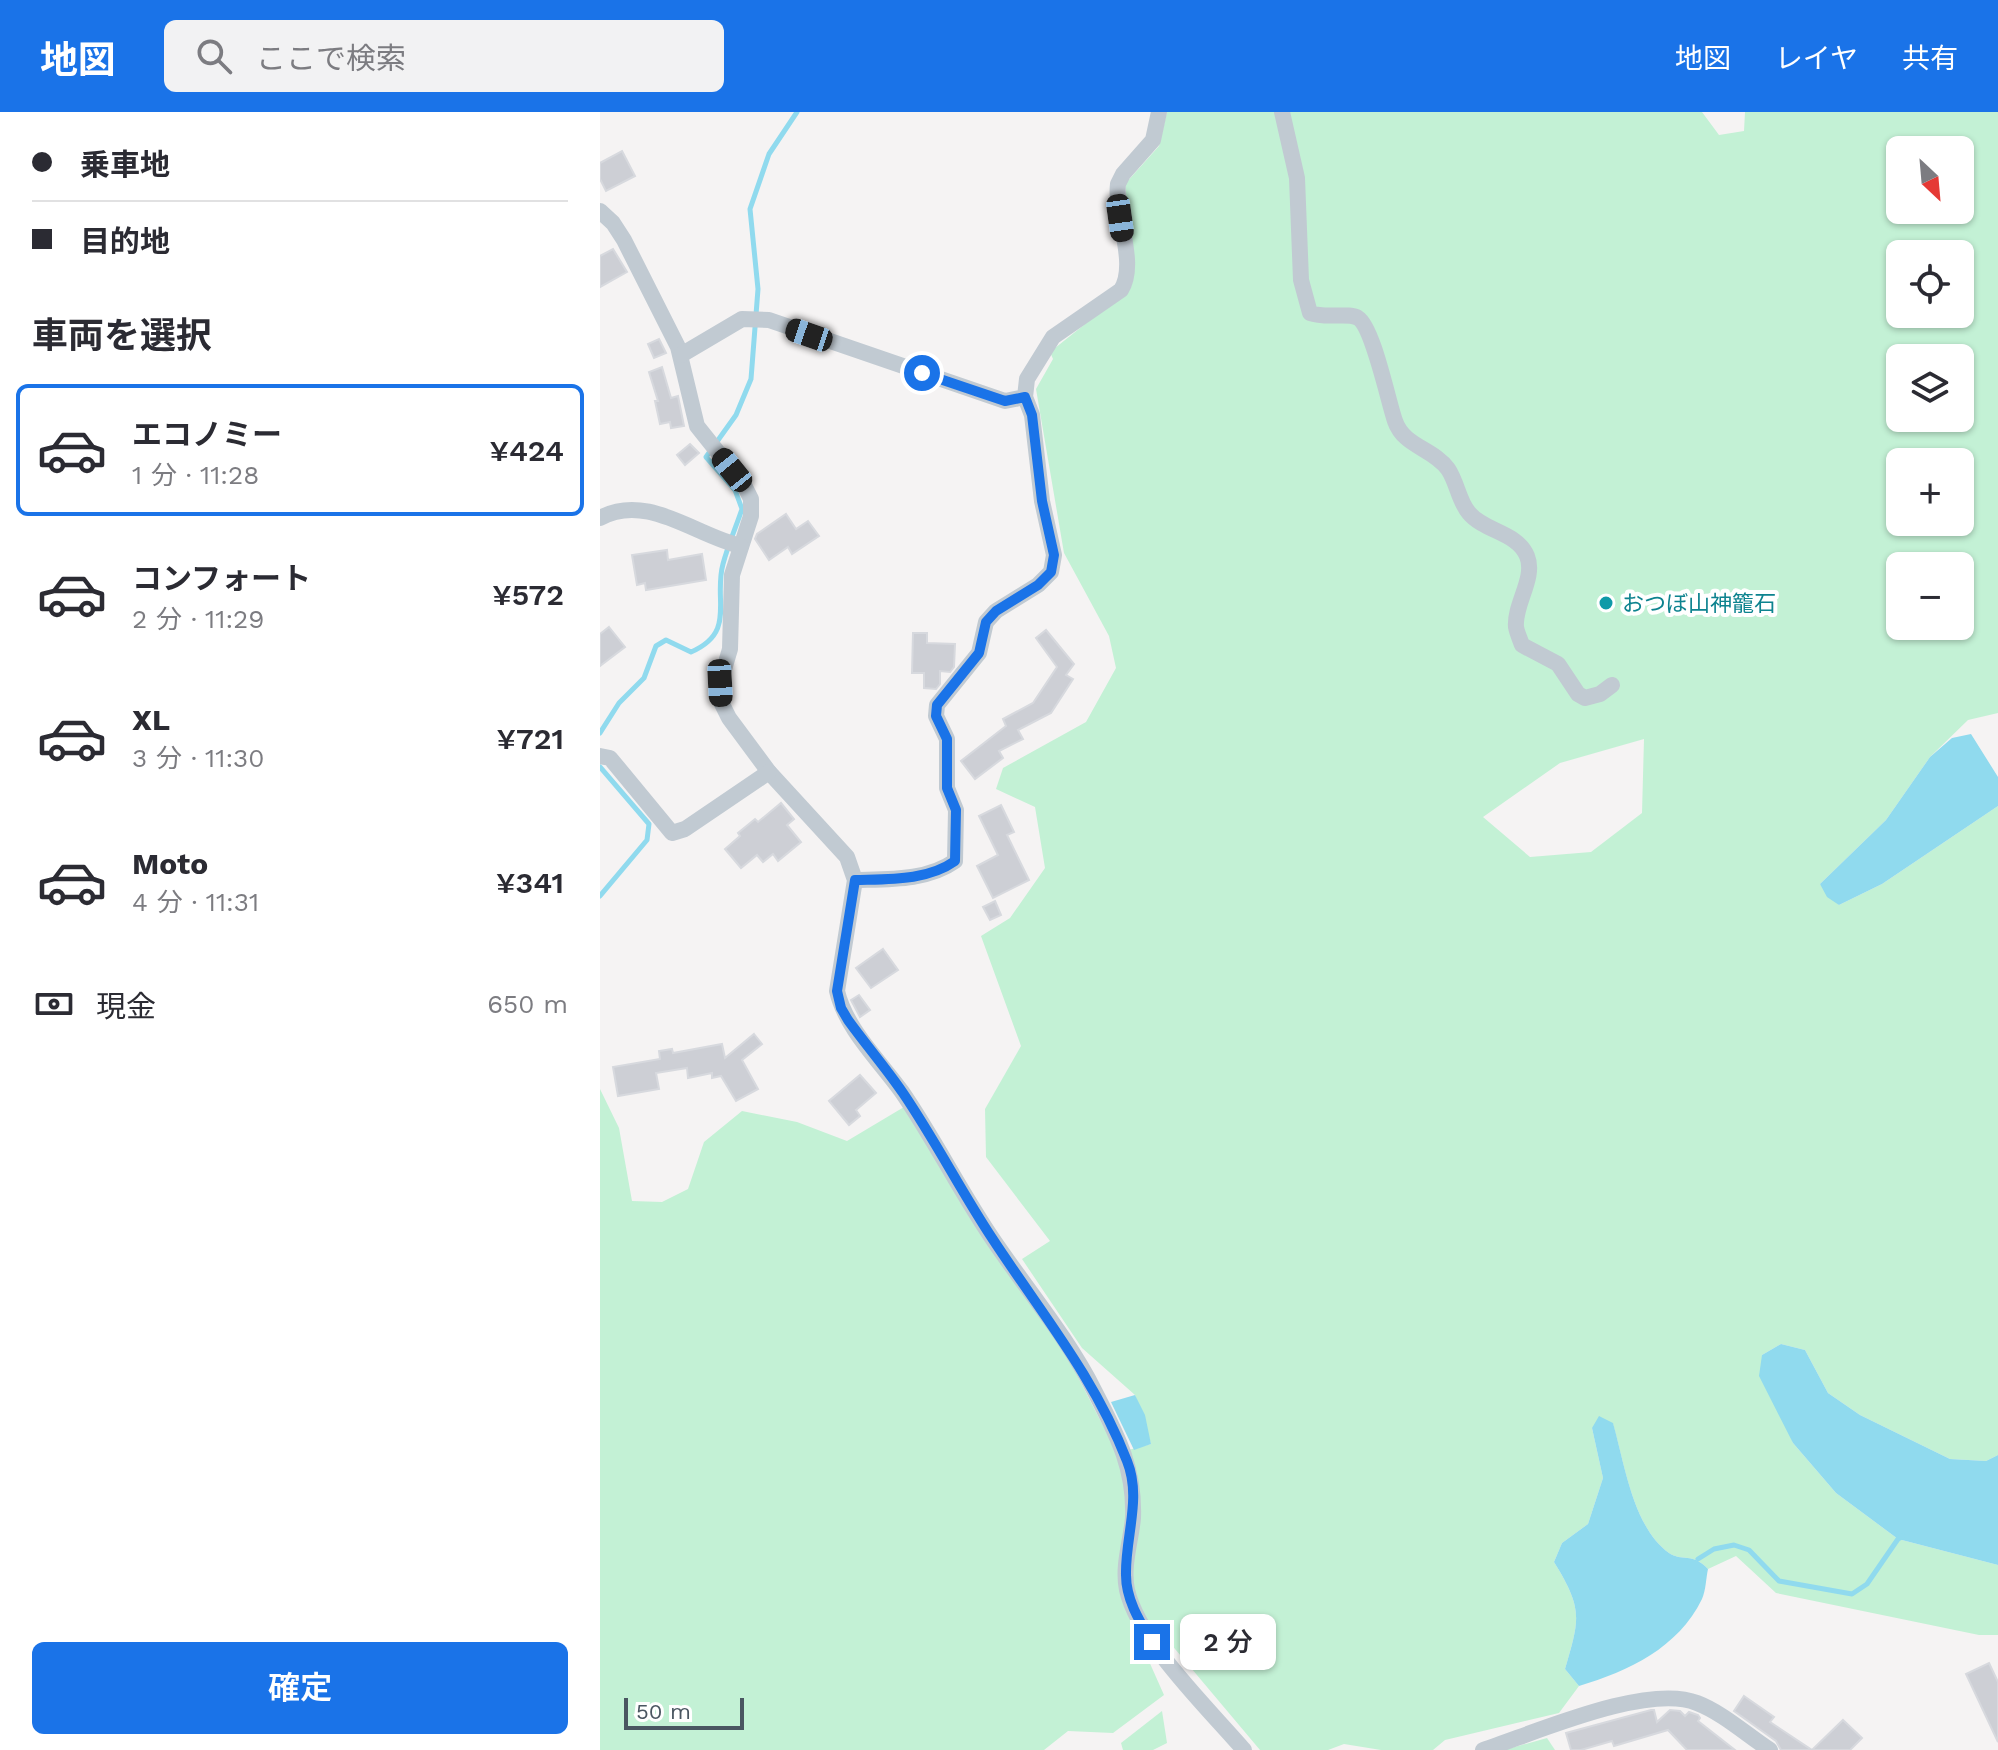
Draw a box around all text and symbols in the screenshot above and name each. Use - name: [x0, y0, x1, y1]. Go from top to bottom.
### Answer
- search box: [164, 20, 724, 92]
- icon: search: [192, 34, 236, 78]
- text: 地図: [40, 38, 116, 82]
- text: ここで検索: [256, 41, 406, 76]
- text: 地図: [1675, 42, 1731, 75]
- text: レイヤ: [1775, 42, 1858, 75]
- text: 共有: [1902, 42, 1958, 75]
- north arrow: [1886, 136, 1974, 224]
- map controls: [1886, 136, 1974, 640]
- text: 乗車地: [80, 147, 170, 182]
- car: [1105, 193, 1135, 243]
- text: 目的地: [80, 224, 170, 259]
- button: locate: [1886, 240, 1974, 328]
- text: 車両を選択: [32, 315, 212, 357]
- car: [782, 316, 836, 354]
- button: layers: [1886, 344, 1974, 432]
- route start: [904, 355, 940, 391]
- icon: car: [36, 414, 108, 486]
- text: エコノミー: [132, 417, 282, 452]
- text: ¥424: [490, 433, 564, 468]
- car: [708, 444, 756, 496]
- button: +: [1886, 448, 1974, 536]
- text: 1 分 · 11:28: [132, 460, 259, 490]
- button: −: [1886, 552, 1974, 640]
- icon: car: [36, 558, 108, 630]
- text: コンフォート: [132, 561, 311, 596]
- text: ¥572: [492, 577, 564, 612]
- place label: おつぼ山神籠石: [1622, 591, 1776, 616]
- marker: おつぼ山神籠石: [1597, 594, 1615, 612]
- text: 2 分 · 11:29: [132, 604, 264, 634]
- car: [707, 658, 733, 708]
- icon: car: [36, 702, 108, 774]
- text: XL: [132, 702, 170, 737]
- text: ¥721: [497, 721, 564, 756]
- text: 3 分 · 11:30: [132, 743, 264, 773]
- icon: car: [36, 846, 108, 918]
- text: Moto: [132, 846, 208, 881]
- text: ¥341: [496, 865, 564, 900]
- text: 4 分 · 11:31: [132, 887, 259, 917]
- icon: cash: [32, 982, 76, 1026]
- text: 現金: [96, 989, 156, 1024]
- text: 650 m: [487, 989, 568, 1019]
- callout: 2 分: [1180, 1614, 1276, 1670]
- route end: [1134, 1624, 1170, 1660]
- text: 2 分: [1203, 1627, 1253, 1657]
- button: 確定: [32, 1642, 568, 1734]
- scale bar: [624, 1694, 744, 1730]
- text: 50 m: [636, 1699, 691, 1724]

